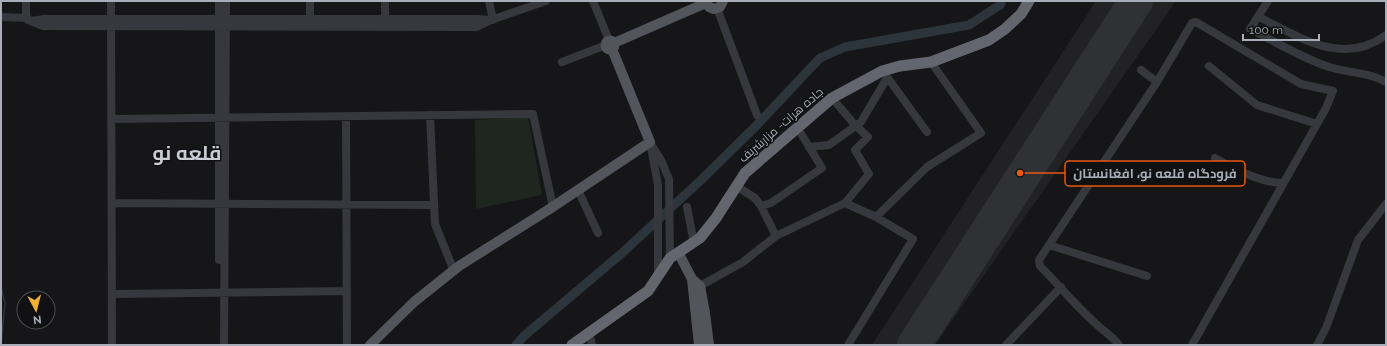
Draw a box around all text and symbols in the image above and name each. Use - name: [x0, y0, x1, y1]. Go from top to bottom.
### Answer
- scale bar: [1243, 16, 1319, 42]
- text: 100 m: [1249, 23, 1283, 37]
- street label: جاده هرات- مزارشریف: [736, 85, 826, 165]
- district label: قلعه نو: [153, 141, 221, 165]
- callout: فرودگاه قلعه نو، افغانستان: [1065, 161, 1245, 186]
- text: فرودگاه قلعه نو، افغانستان: [1073, 166, 1237, 182]
- north arrow: [16, 290, 56, 330]
- text: N: [32, 312, 42, 326]

